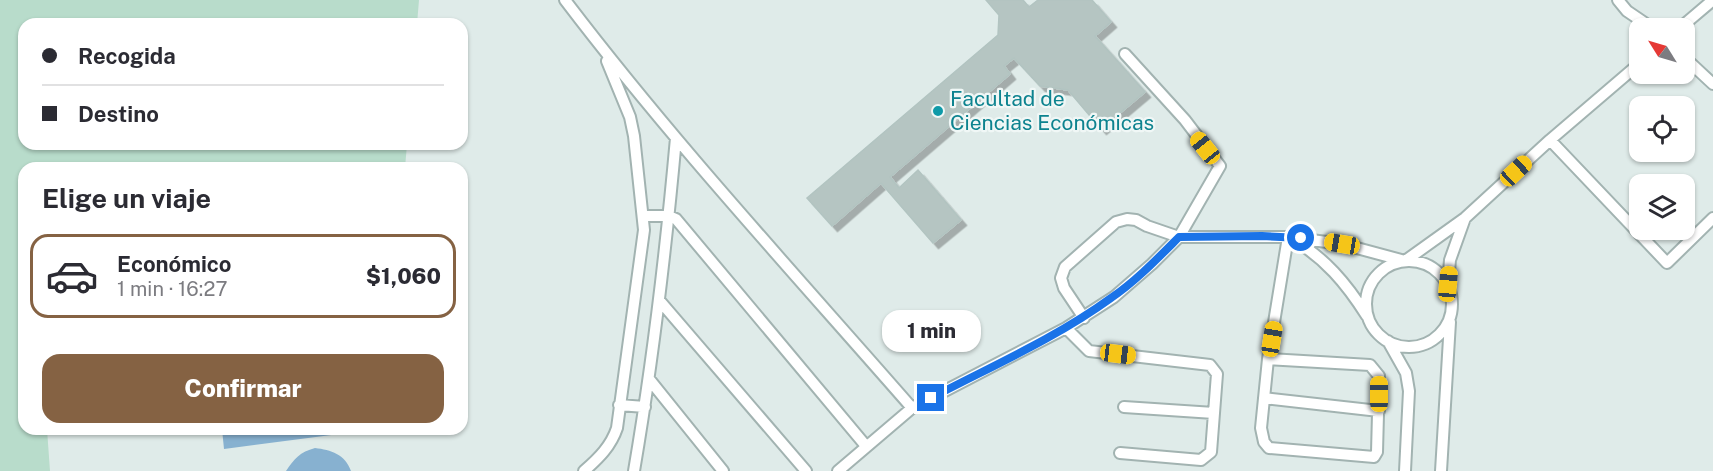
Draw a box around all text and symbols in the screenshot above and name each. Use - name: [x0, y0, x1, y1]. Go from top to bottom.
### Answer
- north arrow: [1629, 18, 1695, 84]
- map controls: [1629, 18, 1695, 240]
- text: Recogida: [78, 43, 176, 69]
- place label: Facultad de Ciencias Económicas: [950, 86, 1154, 135]
- button: locate: [1629, 96, 1695, 162]
- text: Destino: [78, 101, 159, 127]
- marker: Facultad de Ciencias Económicas: [931, 104, 945, 118]
- car: [1187, 128, 1223, 168]
- car: [1497, 152, 1535, 190]
- button: layers: [1629, 174, 1695, 240]
- text: Elige un viaje: [42, 182, 211, 214]
- route start: [1287, 224, 1314, 251]
- car: [1323, 232, 1361, 256]
- icon: car: [45, 249, 99, 303]
- text: Económico: [117, 251, 232, 277]
- text: $1,060: [366, 263, 441, 289]
- car: [1437, 265, 1459, 303]
- text: 1 min · 16:27: [117, 277, 228, 301]
- callout: 1 min: [882, 311, 980, 353]
- text: 1 min: [907, 319, 956, 343]
- car: [1260, 320, 1284, 358]
- car: [1099, 343, 1137, 365]
- button: Confirmar: [42, 354, 444, 423]
- car: [1370, 376, 1388, 412]
- route end: [917, 384, 944, 411]

